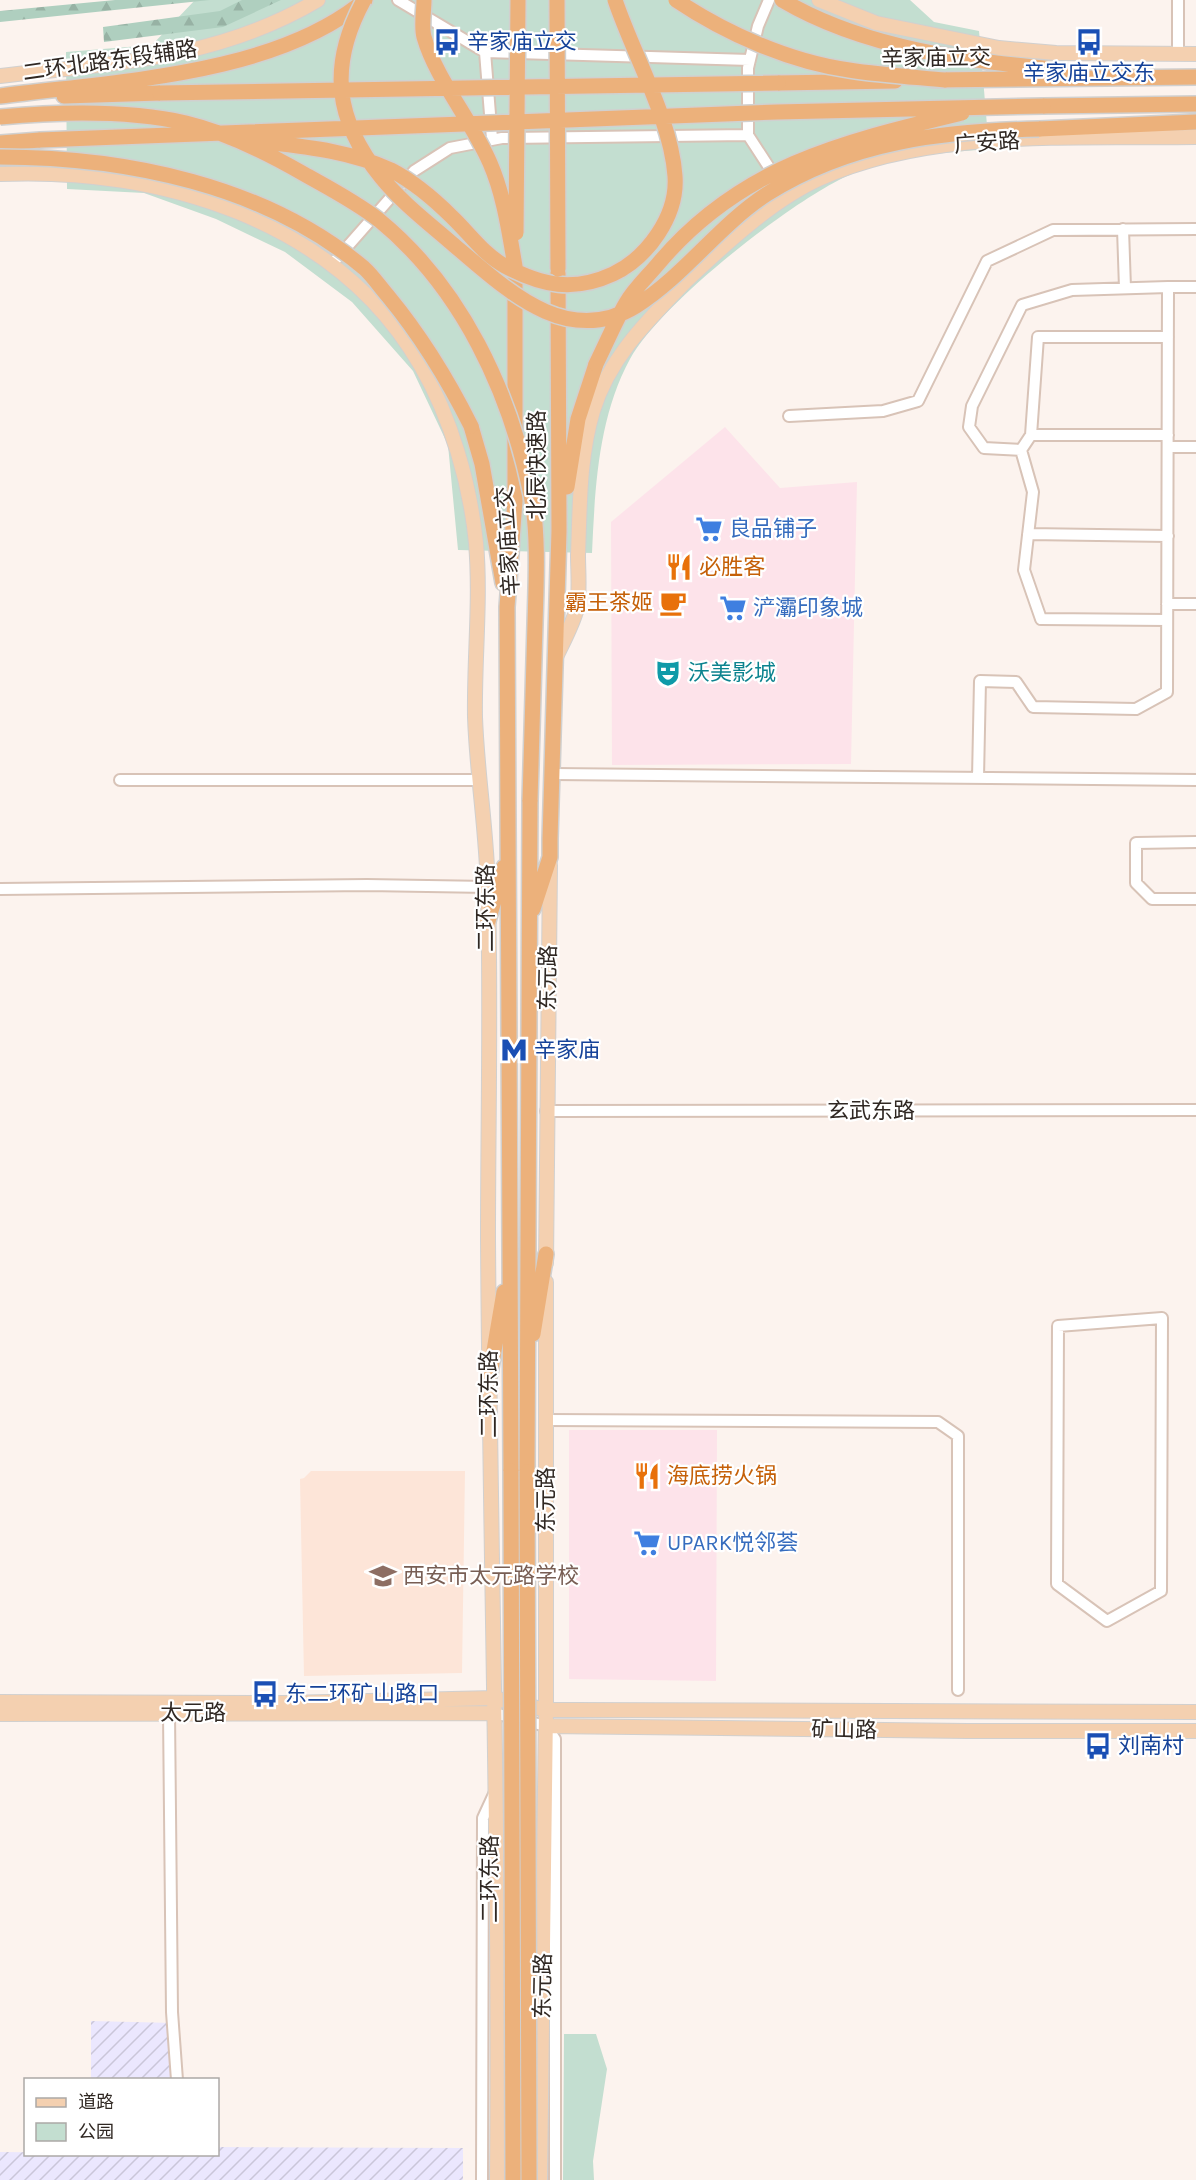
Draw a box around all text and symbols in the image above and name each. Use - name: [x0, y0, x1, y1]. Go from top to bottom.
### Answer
- bus stop icon: 辛家庙立交: [432, 27, 462, 57]
- bus stop icon: 辛家庙立交东: [1074, 27, 1104, 57]
- place label: 辛家庙立交: [467, 29, 577, 55]
- street label: 二环北路东段辅路: [21, 36, 199, 86]
- street label: 辛家庙立交: [881, 44, 991, 72]
- place label: 辛家庙立交东: [1023, 60, 1155, 86]
- street label: 广安路: [953, 128, 1021, 158]
- street label: 北辰快速路: [524, 410, 550, 520]
- street label: 辛家庙立交: [491, 485, 525, 597]
- supermarket icon: 良品铺子: [694, 514, 724, 544]
- place label: 良品铺子: [729, 516, 817, 542]
- restaurant icon: 必胜客: [664, 552, 694, 582]
- place label: 必胜客: [699, 554, 765, 580]
- cafe icon: 霸王茶姬: [658, 588, 688, 618]
- place label: 霸王茶姬: [565, 590, 653, 616]
- supermarket icon: 浐灞印象城: [718, 593, 748, 623]
- place label: 浐灞印象城: [753, 595, 863, 621]
- theatre icon: 沃美影城: [653, 658, 683, 688]
- place label: 沃美影城: [688, 660, 776, 686]
- street label: 二环东路: [473, 864, 499, 952]
- street label: 东元路: [534, 945, 562, 1011]
- metro station icon: 辛家庙: [499, 1035, 529, 1065]
- place label: 辛家庙: [534, 1037, 600, 1063]
- street label: 玄武东路: [827, 1098, 915, 1124]
- street label: 二环东路: [476, 1350, 502, 1438]
- restaurant icon: 海底捞火锅: [632, 1461, 662, 1491]
- place label: 海底捞火锅: [667, 1463, 777, 1489]
- street label: 东元路: [533, 1467, 559, 1533]
- supermarket icon: UPARK悦邻荟: [632, 1528, 662, 1558]
- place label: UPARK悦邻荟: [667, 1530, 798, 1556]
- school or university icon: 西安市太元路学校: [368, 1561, 398, 1591]
- place label: 西安市太元路学校: [403, 1563, 579, 1589]
- bus stop icon: 东二环矿山路口: [250, 1679, 280, 1709]
- place label: 东二环矿山路口: [285, 1681, 439, 1707]
- street label: 太元路: [160, 1700, 226, 1726]
- street label: 矿山路: [811, 1716, 877, 1744]
- bus stop icon: 刘南村: [1083, 1731, 1113, 1761]
- place label: 刘南村: [1118, 1733, 1184, 1759]
- street label: 二环东路: [477, 1835, 503, 1923]
- street label: 东元路: [529, 1953, 557, 2019]
- legend: [24, 2078, 219, 2156]
- text: 道路: [78, 2091, 114, 2113]
- text: 公园: [78, 2121, 114, 2143]

